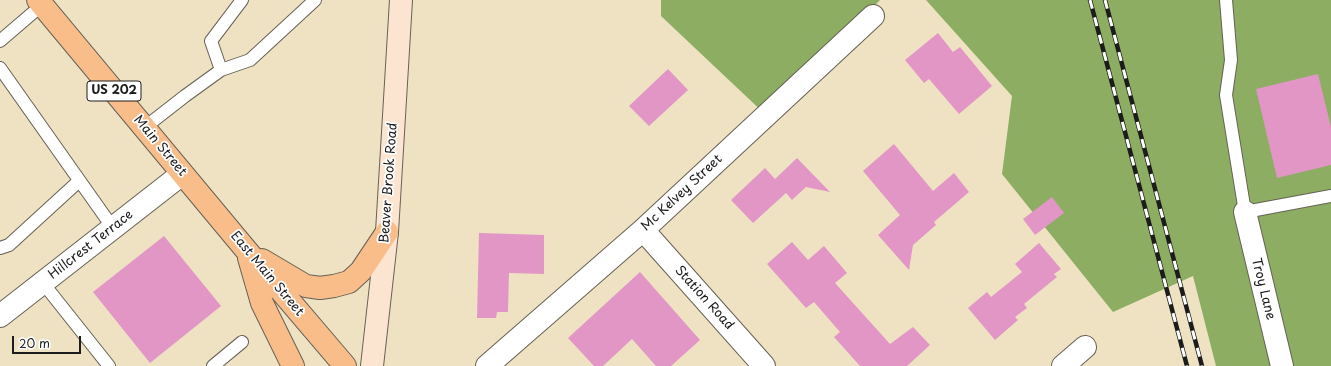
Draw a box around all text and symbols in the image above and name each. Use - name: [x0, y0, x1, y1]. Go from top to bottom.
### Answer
- road number: US 202: [87, 81, 141, 101]
- street label: Main Street: [130, 112, 190, 180]
- street label: Beaver Brook Road: [377, 122, 401, 244]
- street label: Mc Kelvey Street: [638, 152, 726, 234]
- street label: Hillcrest Terrace: [46, 207, 136, 283]
- street label: East Main Street: [227, 229, 307, 319]
- street label: Troy Lane: [1248, 256, 1278, 322]
- street label: Station Road: [671, 263, 737, 333]
- scale bar: [14, 328, 83, 354]
- text: 20 m: [19, 334, 50, 352]

